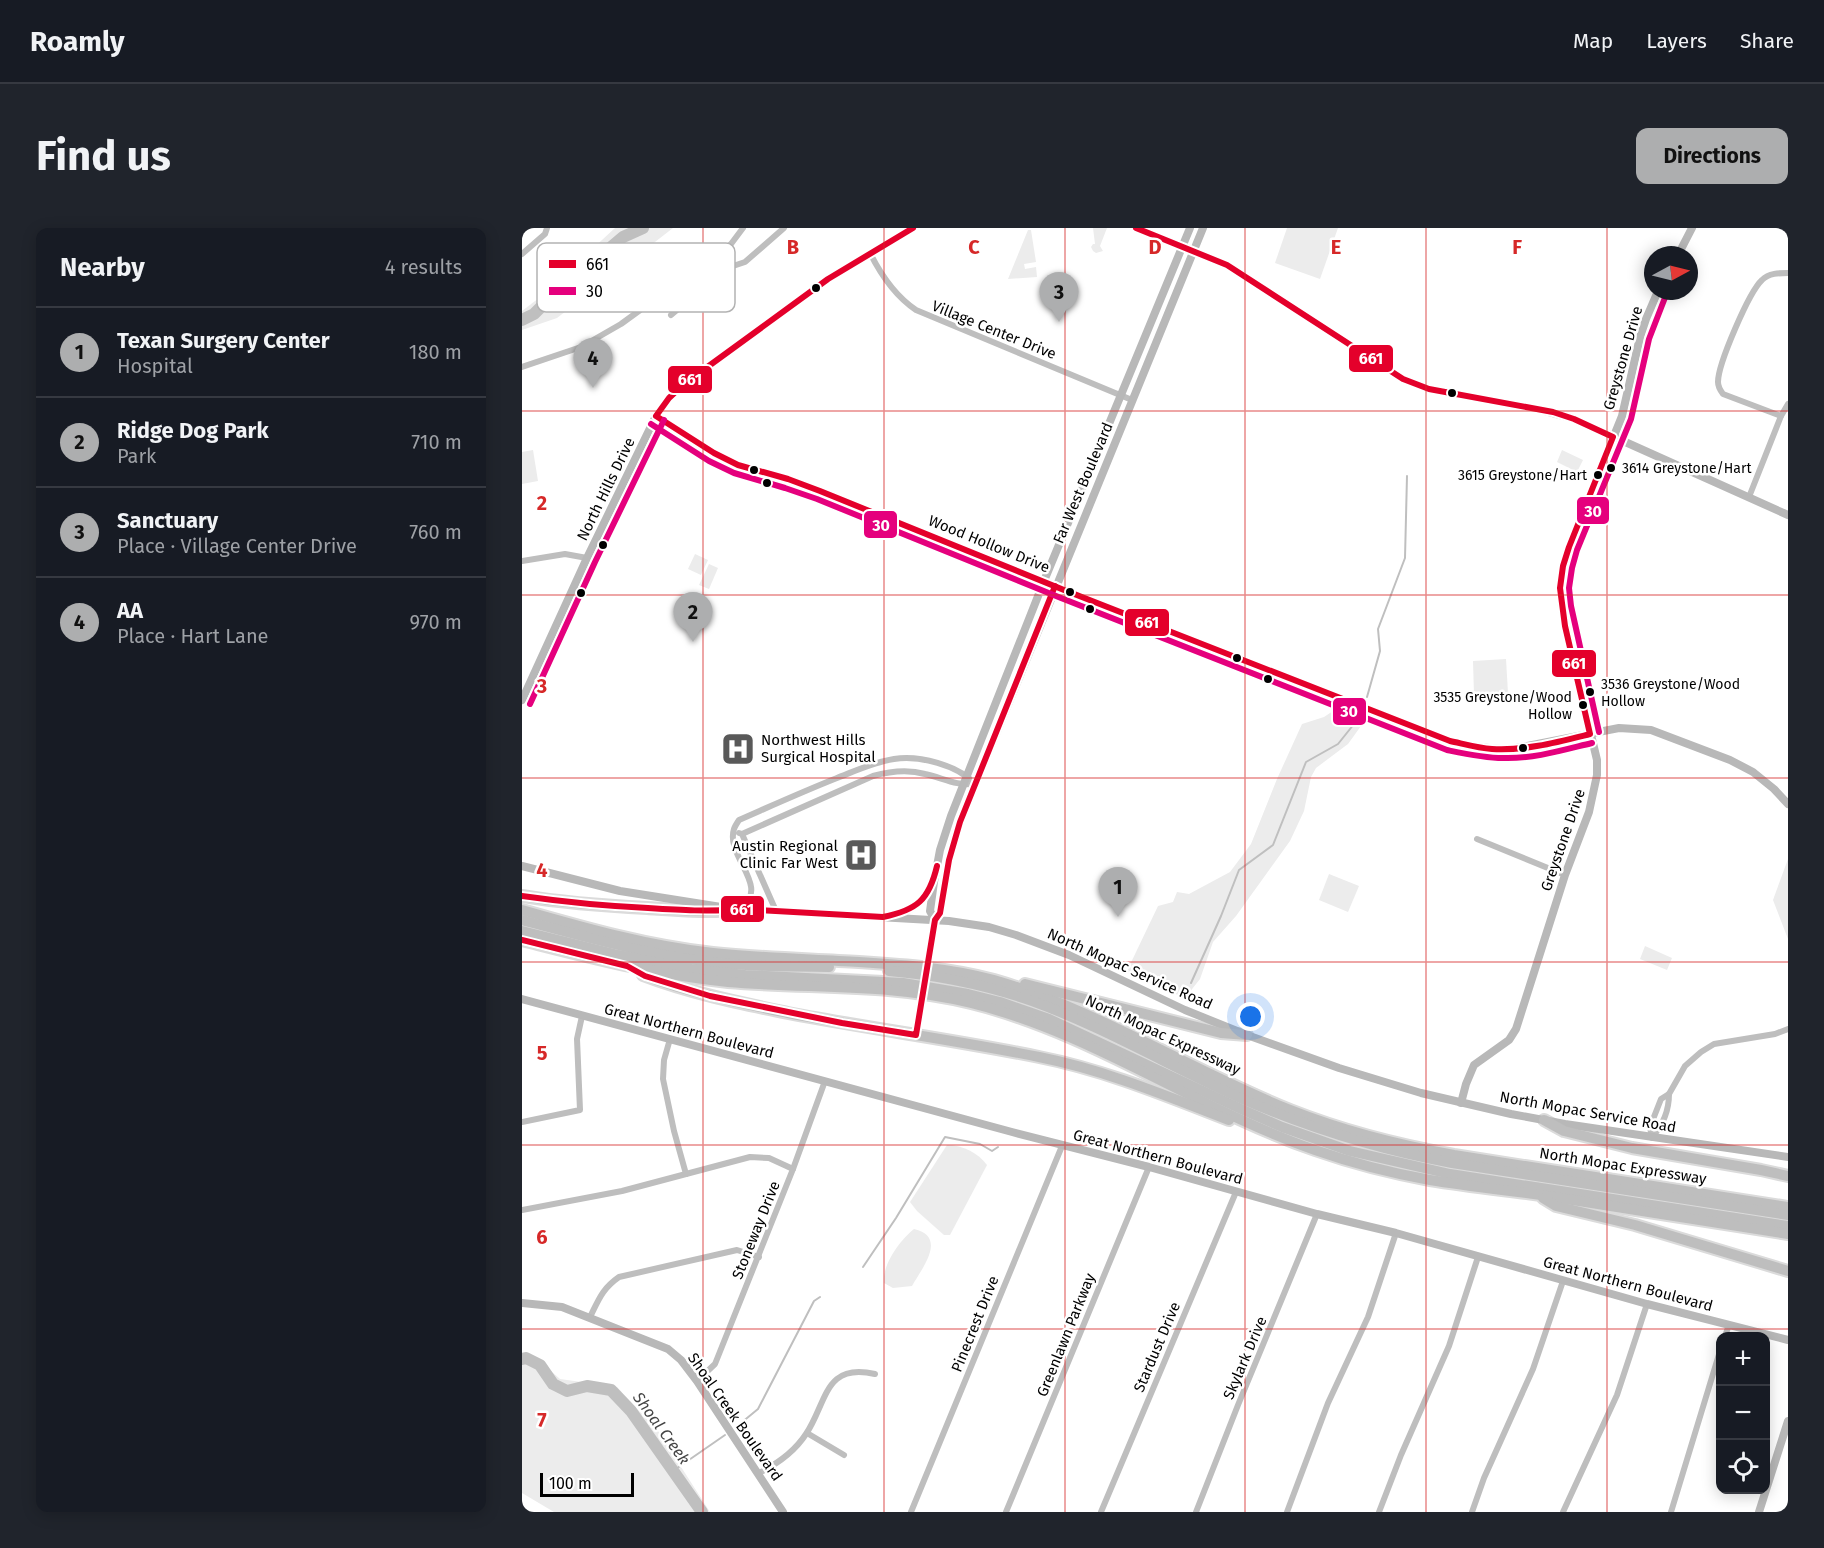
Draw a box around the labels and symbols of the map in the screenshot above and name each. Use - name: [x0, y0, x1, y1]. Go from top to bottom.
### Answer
- text: B: [787, 235, 799, 259]
- text: C: [968, 235, 980, 259]
- text: D: [1148, 235, 1162, 259]
- text: E: [1331, 235, 1341, 259]
- text: F: [1512, 235, 1522, 259]
- legend: [537, 243, 735, 312]
- north arrow: [1644, 246, 1698, 300]
- text: 661: [586, 255, 609, 274]
- pin: 3: [1040, 272, 1078, 322]
- text: 30: [586, 282, 603, 301]
- unlabelled marker: [810, 282, 822, 294]
- street label: Village Center Drive: [929, 297, 1059, 363]
- street label: Greystone Drive: [1600, 304, 1646, 412]
- pin: 4: [574, 338, 612, 388]
- line badge: 661: [1348, 344, 1394, 373]
- text: 661: [1359, 349, 1383, 368]
- line badge: 661: [667, 365, 713, 394]
- text: 661: [678, 370, 702, 389]
- unlabelled marker: [1446, 387, 1458, 399]
- street label: Far West Boulevard: [1049, 420, 1117, 546]
- street label: North Hills Drive: [573, 435, 639, 543]
- place label: 3614 Greystone/Hart: [1622, 460, 1752, 477]
- marker: 3614 Greystone/Hart: [1605, 462, 1617, 474]
- unlabelled marker: [748, 464, 760, 476]
- place label: 3615 Greystone/Hart: [1458, 467, 1588, 484]
- marker: 3615 Greystone/Hart: [1592, 469, 1604, 481]
- unlabelled marker: [761, 477, 773, 489]
- text: 2: [537, 491, 547, 515]
- line badge: 30: [1576, 496, 1610, 525]
- text: 30: [1583, 502, 1602, 521]
- line badge: 30: [863, 510, 898, 539]
- street label: Wood Hollow Drive: [926, 511, 1052, 577]
- text: 30: [871, 516, 890, 535]
- unlabelled marker: [597, 539, 609, 551]
- unlabelled marker: [1064, 586, 1076, 598]
- unlabelled marker: [575, 587, 587, 599]
- pin: 2: [674, 592, 712, 642]
- unlabelled marker: [1084, 603, 1096, 615]
- line badge: 661: [1124, 608, 1170, 637]
- text: 661: [1135, 613, 1159, 632]
- line badge: 661: [1551, 649, 1597, 678]
- unlabelled marker: [1231, 652, 1243, 664]
- text: 661: [1562, 654, 1586, 673]
- unlabelled marker: [1262, 673, 1274, 685]
- text: 3: [536, 674, 547, 698]
- place label: 3536 Greystone/Wood Hollow: [1601, 676, 1740, 710]
- marker: 3536 Greystone/Wood Hollow: [1584, 686, 1596, 698]
- place label: 3535 Greystone/Wood Hollow: [1433, 689, 1572, 723]
- line badge: 30: [1332, 697, 1367, 726]
- marker: 3535 Greystone/Wood Hollow: [1577, 699, 1589, 711]
- text: 30: [1339, 702, 1358, 721]
- hospital icon: Northwest Hills Surgical Hospital: [720, 731, 756, 767]
- place label: Northwest Hills Surgical Hospital: [761, 731, 876, 766]
- unlabelled marker: [1517, 742, 1529, 754]
- street label: Greystone Drive: [1537, 786, 1589, 894]
- place label: Austin Regional Clinic Far West: [732, 837, 839, 872]
- hospital icon: Austin Regional Clinic Far West: [843, 837, 879, 873]
- text: 4: [536, 858, 548, 882]
- pin: 1: [1098, 868, 1138, 917]
- line badge: 661: [720, 895, 765, 923]
- text: 661: [730, 900, 754, 919]
- street label: North Mopac Service Road: [1045, 924, 1215, 1014]
- street label: North Mopac Expressway: [1083, 991, 1244, 1079]
- street label: Great Northern Boulevard: [602, 1000, 776, 1062]
- your location: [1236, 1002, 1265, 1031]
- text: 5: [537, 1041, 548, 1065]
- street label: North Mopac Service Road: [1498, 1088, 1678, 1136]
- street label: Great Northern Boulevard: [1071, 1126, 1245, 1188]
- street label: North Mopac Expressway: [1538, 1144, 1708, 1188]
- street label: Stoneway Drive: [728, 1178, 784, 1282]
- text: 6: [536, 1225, 548, 1249]
- street label: Great Northern Boulevard: [1541, 1253, 1715, 1315]
- street label: Greenlawn Parkway: [1033, 1270, 1099, 1399]
- street label: Pinecrest Drive: [948, 1273, 1002, 1375]
- street label: Stardust Drive: [1130, 1299, 1184, 1395]
- street label: Skylark Drive: [1219, 1314, 1271, 1402]
- street label: Shoal Creek Boulevard: [684, 1350, 786, 1484]
- water label: Shoal Creek: [628, 1388, 694, 1468]
- text: 7: [537, 1408, 547, 1432]
- scale bar: [540, 1470, 634, 1498]

